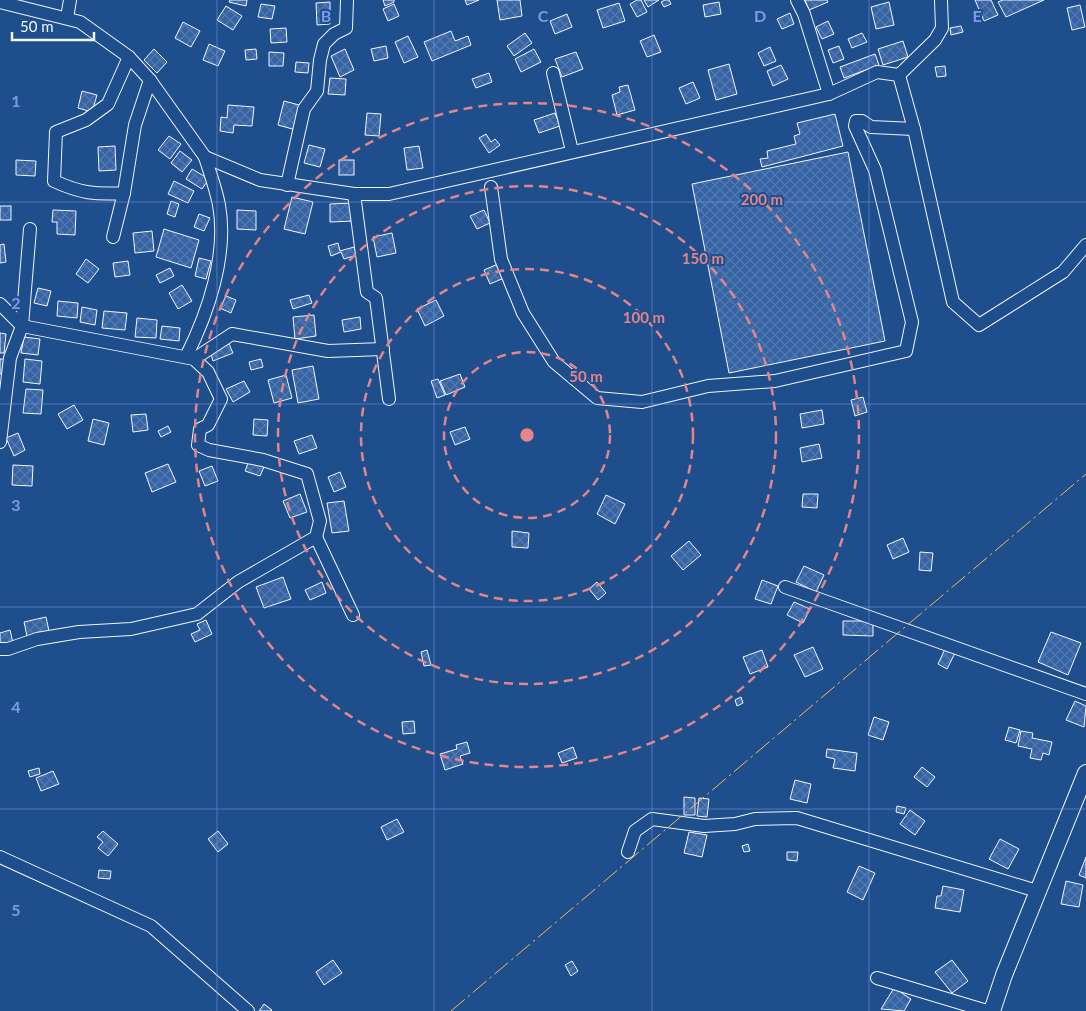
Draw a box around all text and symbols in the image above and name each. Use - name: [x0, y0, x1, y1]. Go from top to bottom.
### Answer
- text: B: [321, 6, 331, 25]
- text: C: [538, 6, 549, 25]
- text: D: [754, 6, 766, 25]
- text: E: [972, 6, 982, 25]
- scale bar: [12, 10, 95, 42]
- text: 50 m: [20, 17, 54, 35]
- text: 1: [11, 91, 21, 110]
- text: 200 m: [741, 190, 783, 208]
- text: 150 m: [682, 249, 724, 267]
- text: 2: [11, 293, 21, 312]
- text: 100 m: [623, 308, 665, 326]
- text: 50 m: [569, 367, 603, 385]
- centre of rings: [518, 426, 536, 444]
- text: 3: [11, 495, 21, 514]
- text: 4: [11, 697, 21, 716]
- text: 5: [11, 900, 21, 919]

